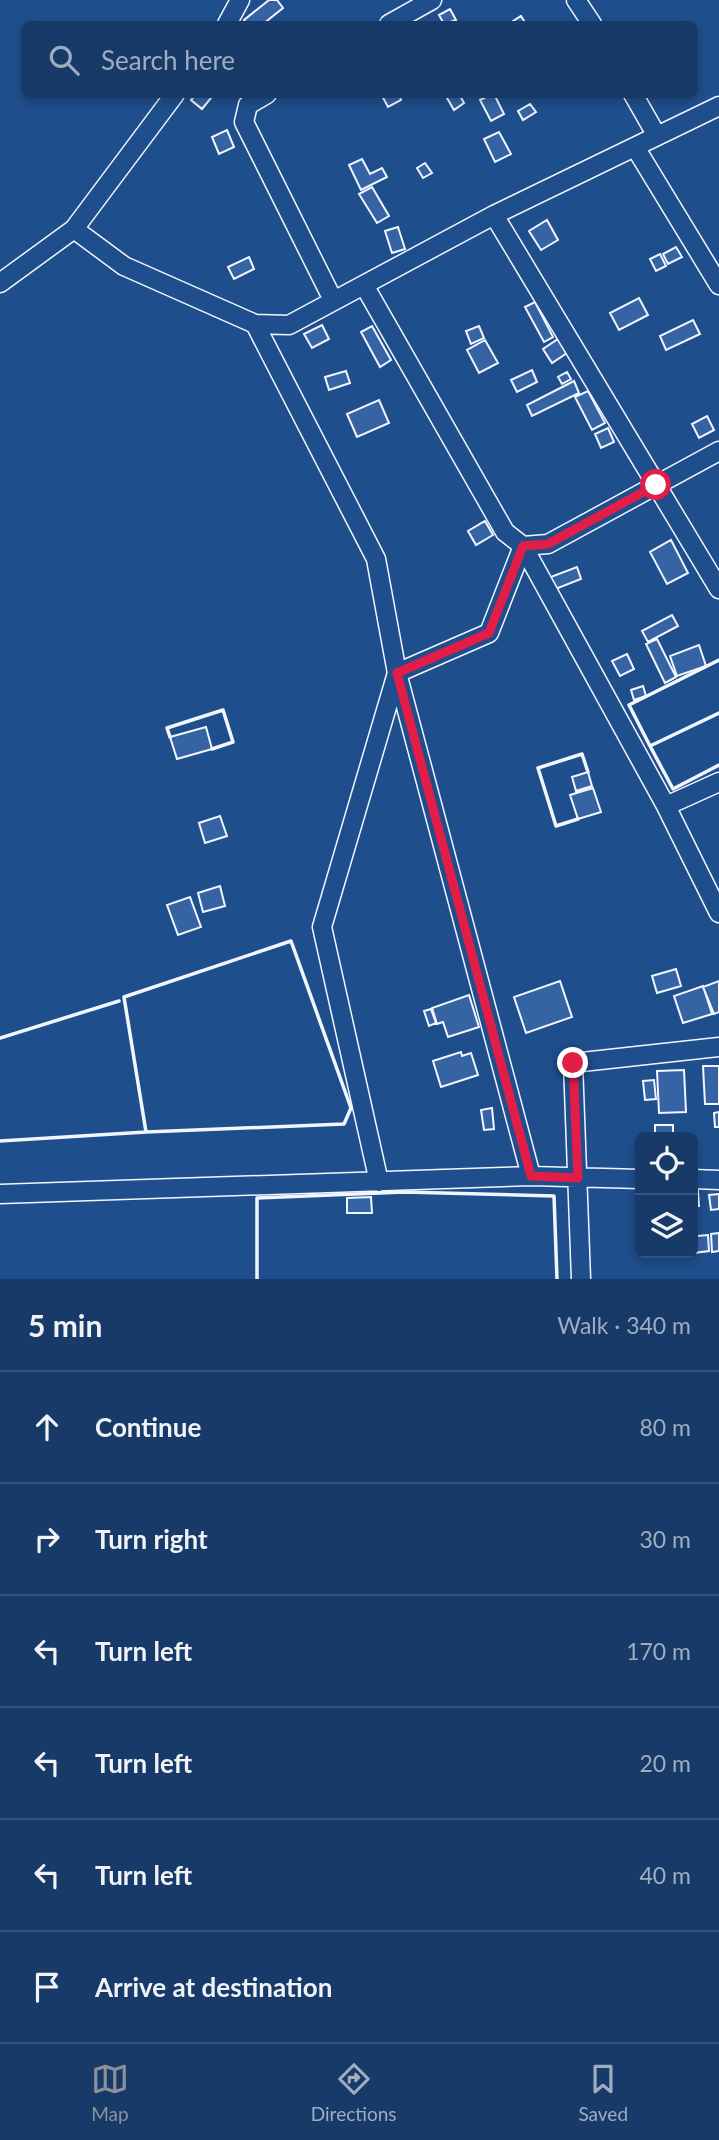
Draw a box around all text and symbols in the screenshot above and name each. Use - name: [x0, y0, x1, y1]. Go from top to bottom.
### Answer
- search box: [21, 21, 698, 98]
- icon: search: [45, 41, 83, 79]
- text: Search here: [101, 44, 235, 76]
- route start: [640, 469, 671, 500]
- route end: [557, 1047, 588, 1078]
- map controls: [635, 1132, 698, 1258]
- button: locate: [635, 1132, 698, 1195]
- button: layers: [635, 1195, 698, 1258]
- text: 5 min: [28, 1307, 102, 1343]
- text: Walk · 340 m: [557, 1311, 691, 1339]
- icon: ahead: [28, 1408, 66, 1446]
- text: Continue: [95, 1411, 201, 1443]
- text: 80 m: [640, 1413, 691, 1441]
- icon: right: [28, 1520, 66, 1558]
- text: Turn right: [95, 1523, 208, 1555]
- text: 30 m: [640, 1525, 691, 1553]
- icon: left: [28, 1632, 66, 1670]
- text: Turn left: [95, 1635, 192, 1667]
- text: 170 m: [626, 1637, 691, 1665]
- icon: left: [28, 1744, 66, 1782]
- text: Turn left: [95, 1747, 192, 1779]
- text: 20 m: [640, 1749, 691, 1777]
- icon: left: [28, 1856, 66, 1894]
- text: Turn left: [95, 1859, 192, 1891]
- text: 40 m: [640, 1861, 691, 1889]
- icon: arrive: [28, 1968, 66, 2006]
- text: Arrive at destination: [95, 1971, 332, 2003]
- tab: Map: [91, 2060, 129, 2125]
- tab: Directions: [311, 2060, 397, 2125]
- tab: Saved: [578, 2060, 628, 2125]

